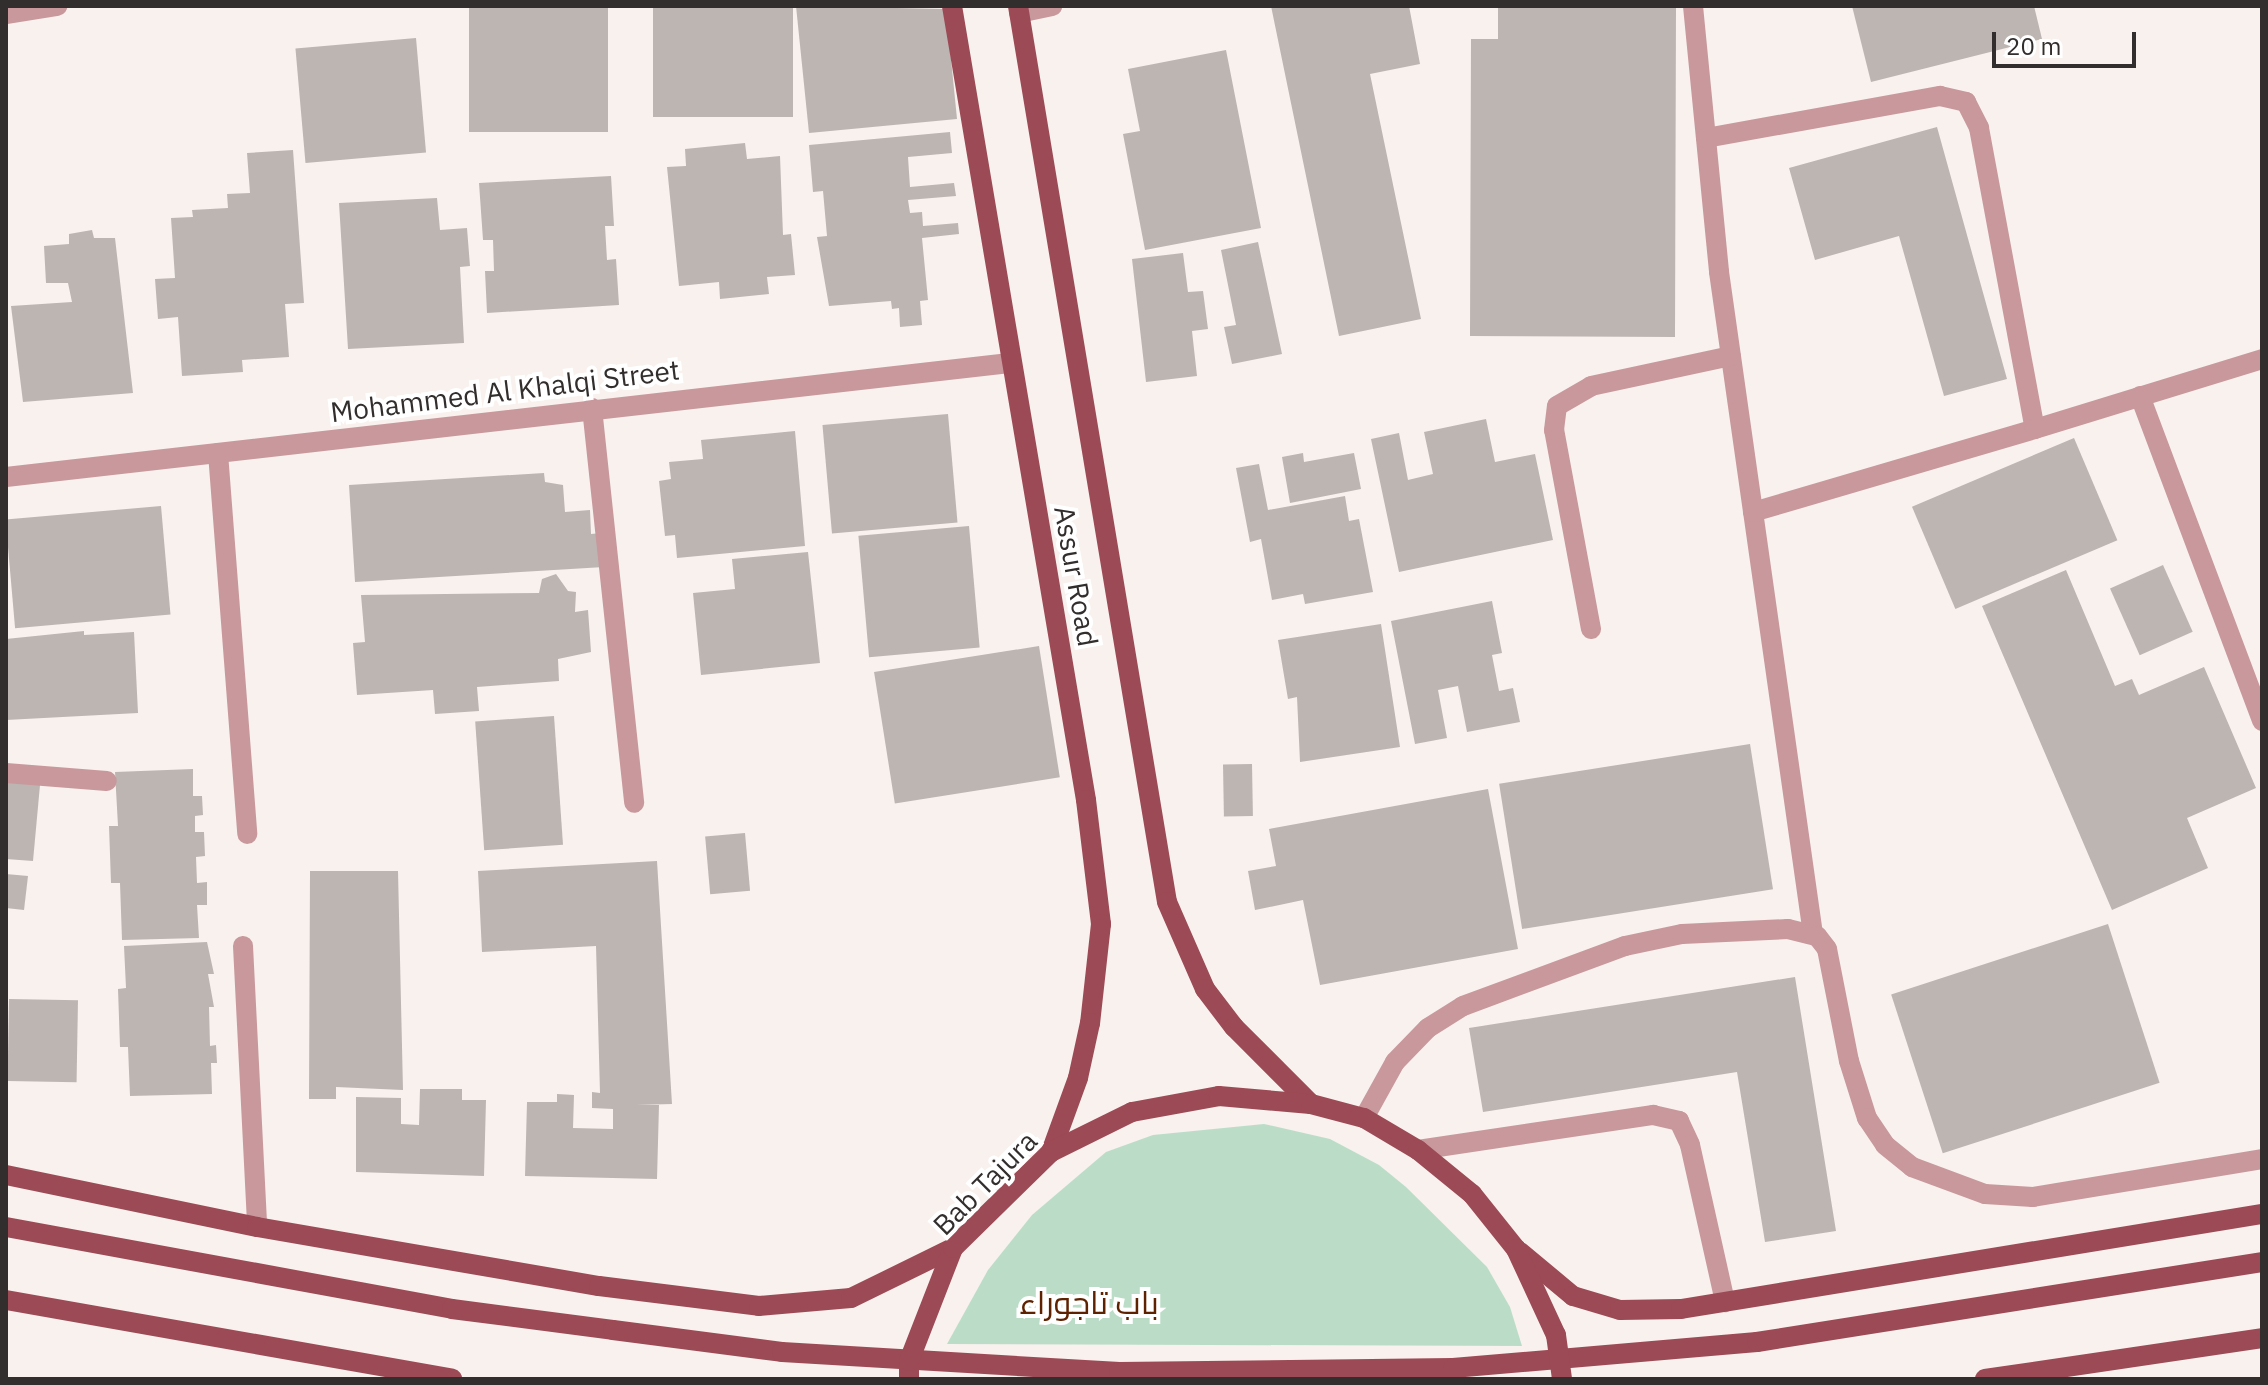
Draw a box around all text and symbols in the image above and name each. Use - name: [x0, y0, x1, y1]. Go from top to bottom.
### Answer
- scale bar: [1996, 16, 2140, 66]
- text: 20 m: [2006, 30, 2061, 62]
- street label: Mohammed Al Khalqi Street: [329, 353, 681, 429]
- street label: Assur Road: [1047, 503, 1105, 649]
- street label: Bab Tajura: [926, 1124, 1044, 1242]
- district label: باب تاجوراء: [1019, 1283, 1159, 1321]

